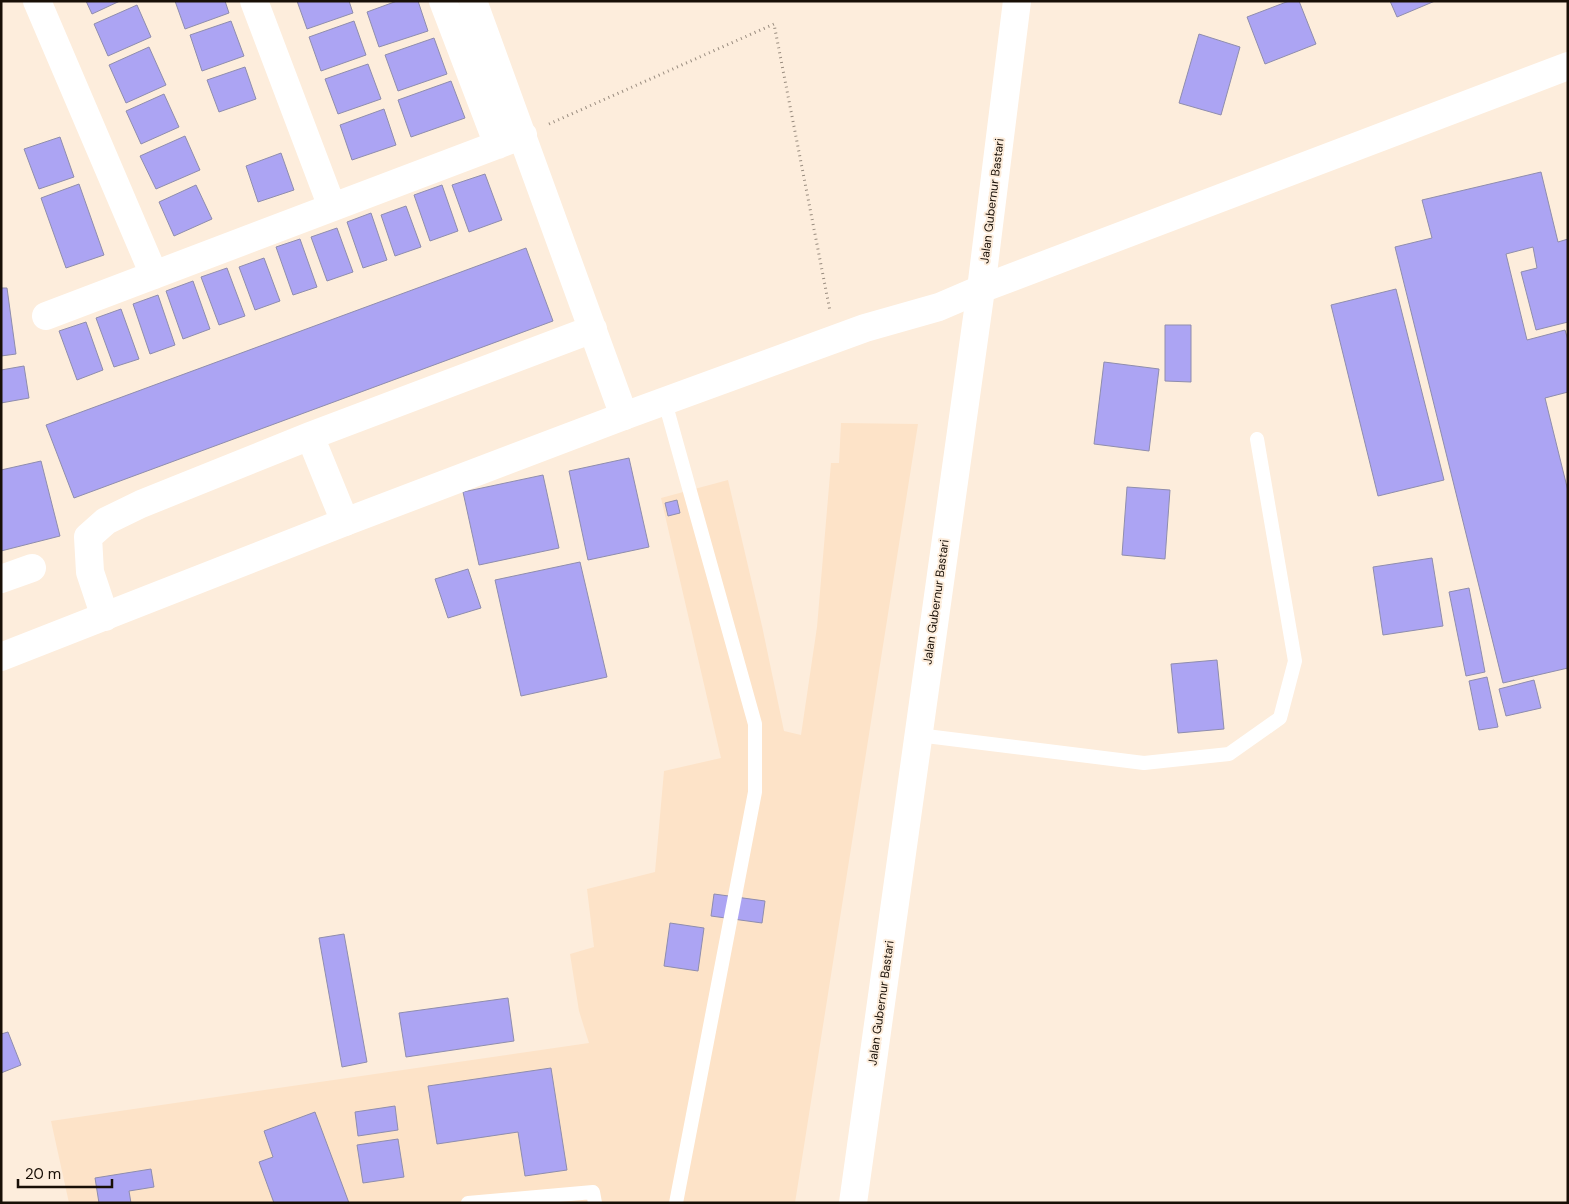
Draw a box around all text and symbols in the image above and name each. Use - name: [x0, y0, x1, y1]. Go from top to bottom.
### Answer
- street label: Jalan Gubernur Bastari: [976, 137, 1008, 265]
- street label: Jalan Gubernur Bastari: [919, 538, 953, 666]
- street label: Jalan Gubernur Bastari: [864, 939, 898, 1067]
- scale bar: [18, 1156, 111, 1188]
- text: 20 m: [25, 1164, 61, 1184]

